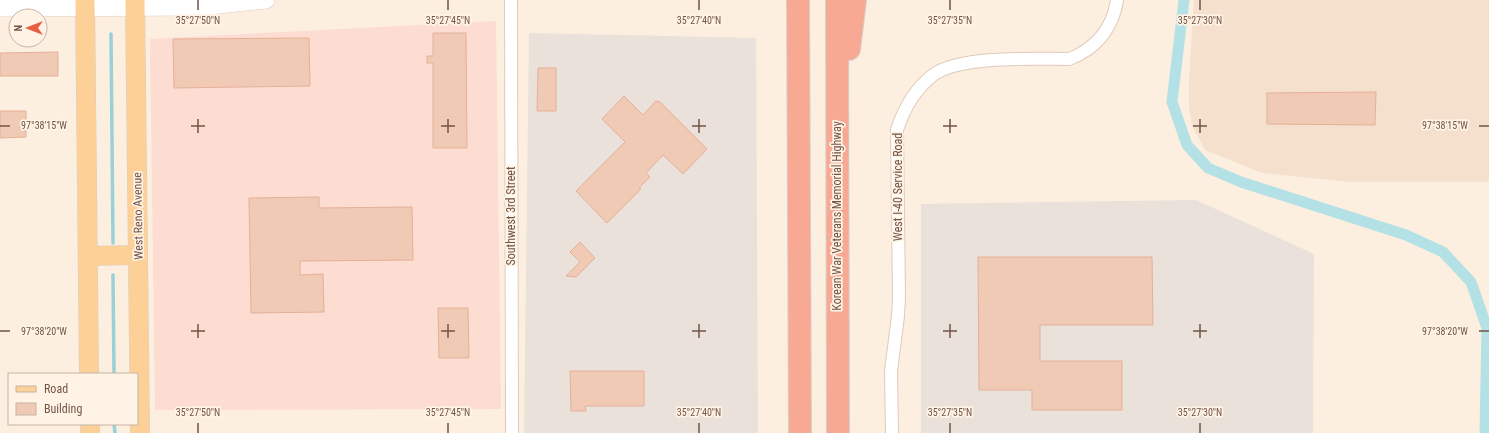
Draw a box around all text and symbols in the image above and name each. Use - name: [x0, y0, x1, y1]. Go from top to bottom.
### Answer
- north arrow: [8, 8, 48, 48]
- text: 35°27'50"N: [176, 15, 220, 26]
- text: 35°27'45"N: [426, 15, 470, 26]
- text: 35°27'40"N: [677, 15, 721, 26]
- text: 35°27'35"N: [928, 15, 972, 26]
- text: 35°27'30"N: [1178, 15, 1222, 26]
- text: N: [12, 24, 25, 31]
- text: 97°38'15"W: [21, 120, 67, 131]
- text: 97°38'15"W: [1422, 120, 1468, 131]
- street label: Korean War Veterans Memorial Highway: [830, 121, 844, 311]
- street label: West I-40 Service Road: [891, 133, 905, 241]
- street label: Southwest 3rd Street: [504, 166, 518, 265]
- street label: West Reno Avenue: [130, 172, 146, 260]
- text: 97°38'20"W: [21, 326, 67, 337]
- text: 97°38'20"W: [1422, 326, 1468, 337]
- legend: [8, 373, 138, 425]
- text: Road: [44, 382, 68, 396]
- text: Building: [44, 402, 82, 416]
- text: 35°27'50"N: [176, 407, 220, 418]
- text: 35°27'45"N: [426, 407, 470, 418]
- text: 35°27'40"N: [677, 407, 721, 418]
- text: 35°27'35"N: [928, 407, 972, 418]
- text: 35°27'30"N: [1178, 407, 1222, 418]

